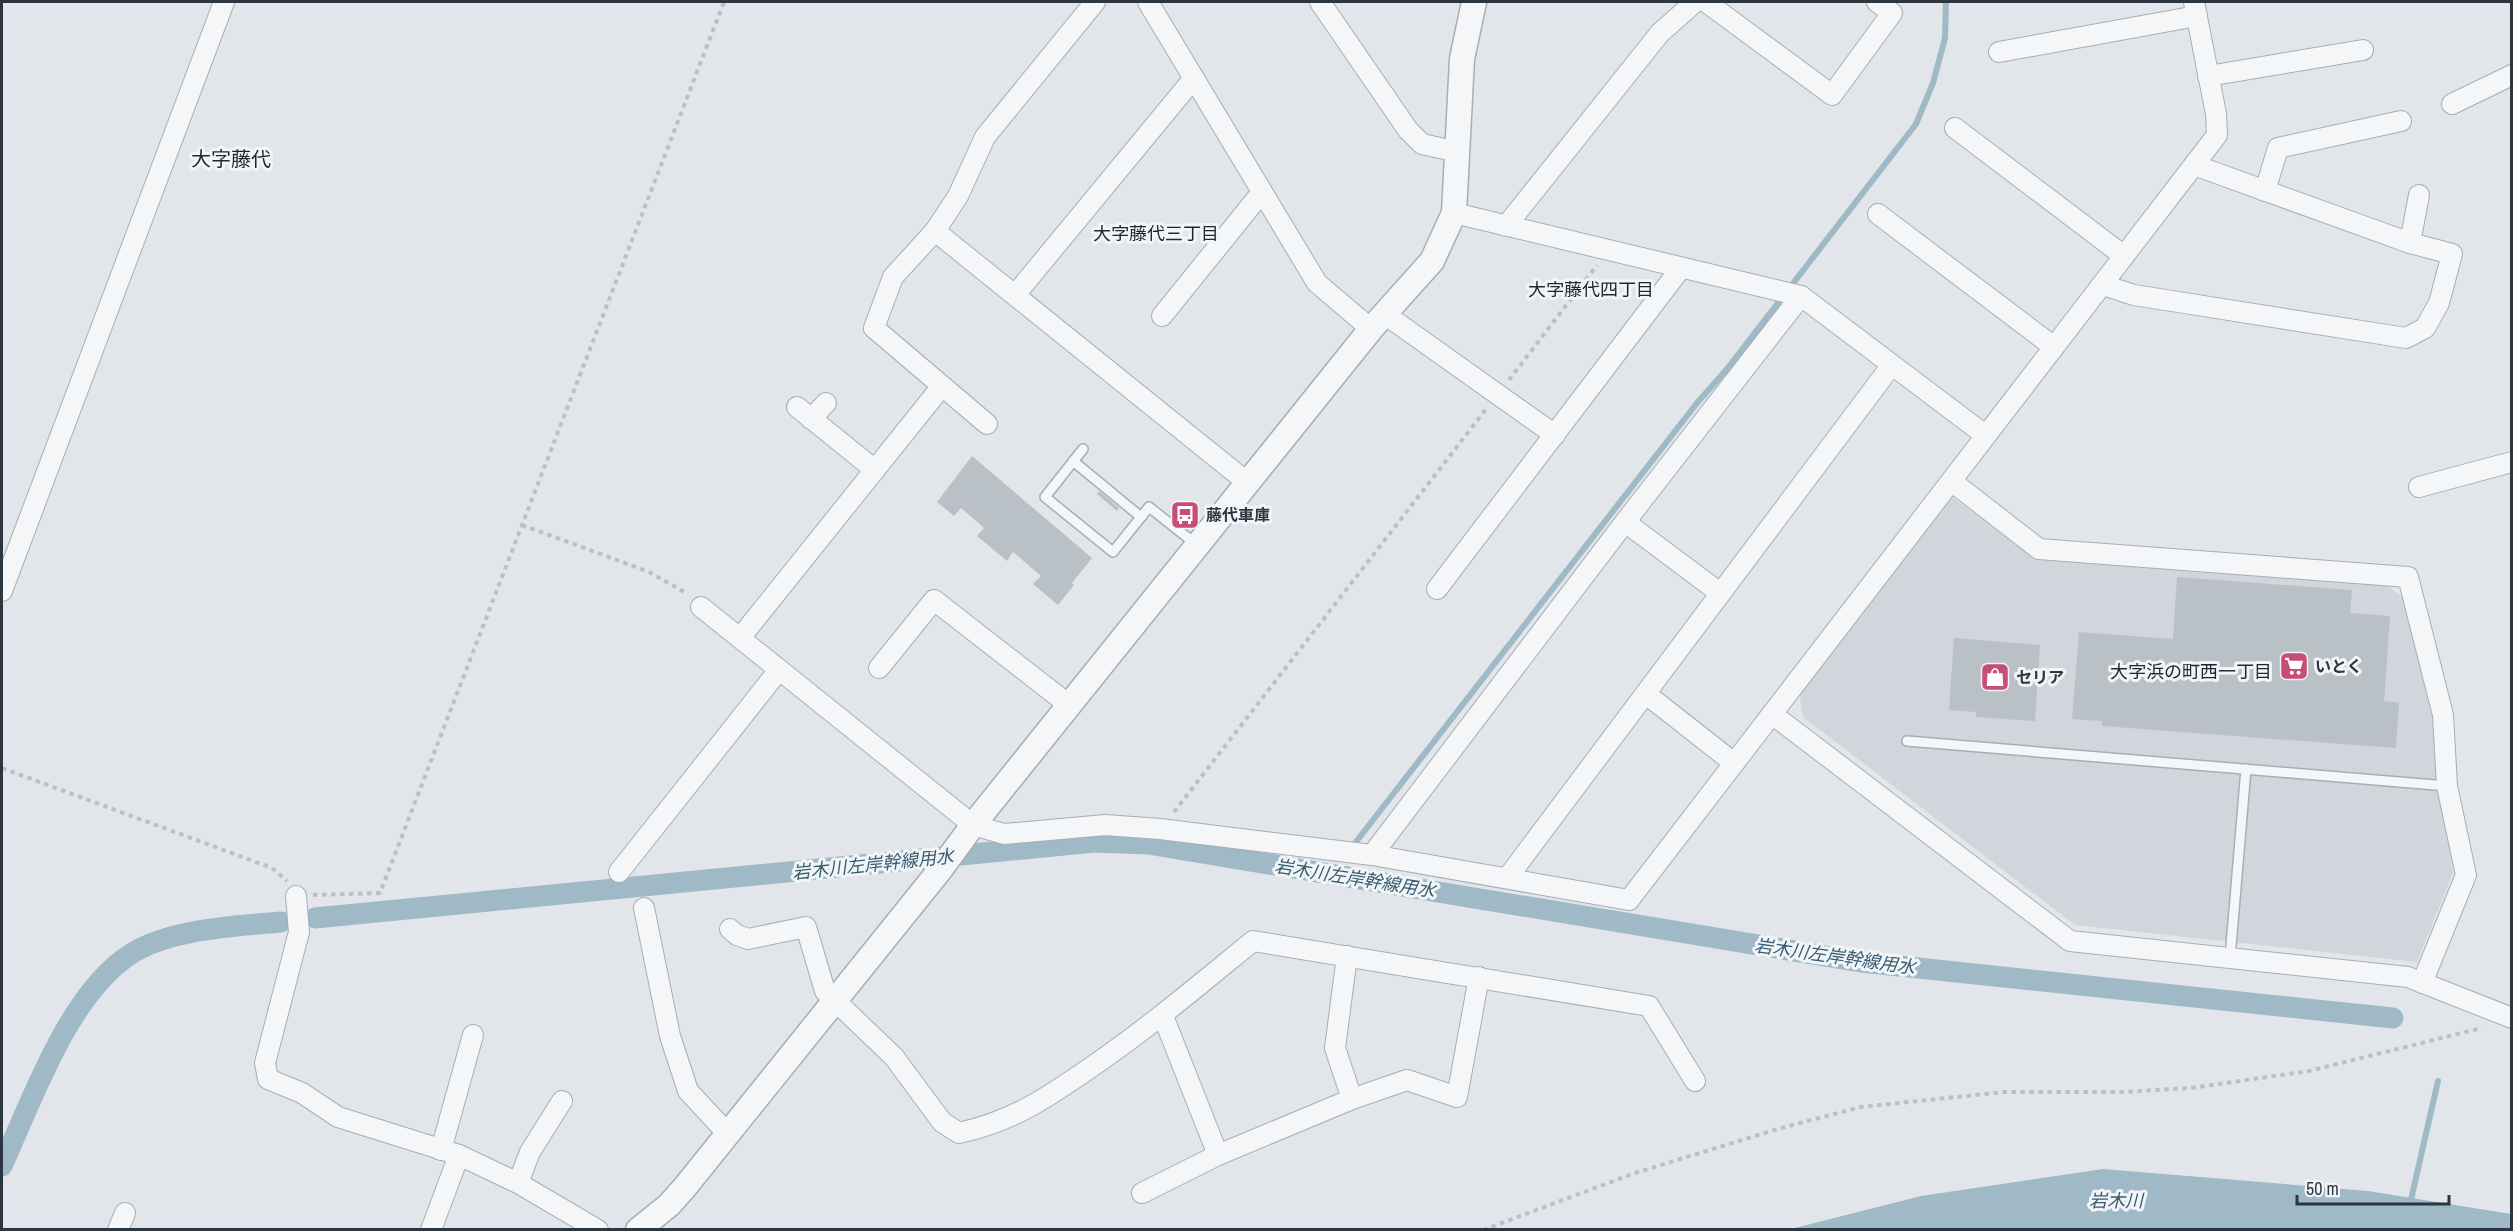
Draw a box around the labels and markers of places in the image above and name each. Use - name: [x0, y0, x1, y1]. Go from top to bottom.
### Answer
- bus stop icon: 藤代車庫: [1169, 499, 1201, 531]
- place label: 藤代車庫: [1206, 504, 1270, 526]
- supermarket icon: いとく: [2278, 650, 2310, 682]
- place label: いとく: [2315, 655, 2363, 677]
- shop icon: セリア: [1979, 661, 2011, 693]
- place label: セリア: [2016, 666, 2064, 688]

